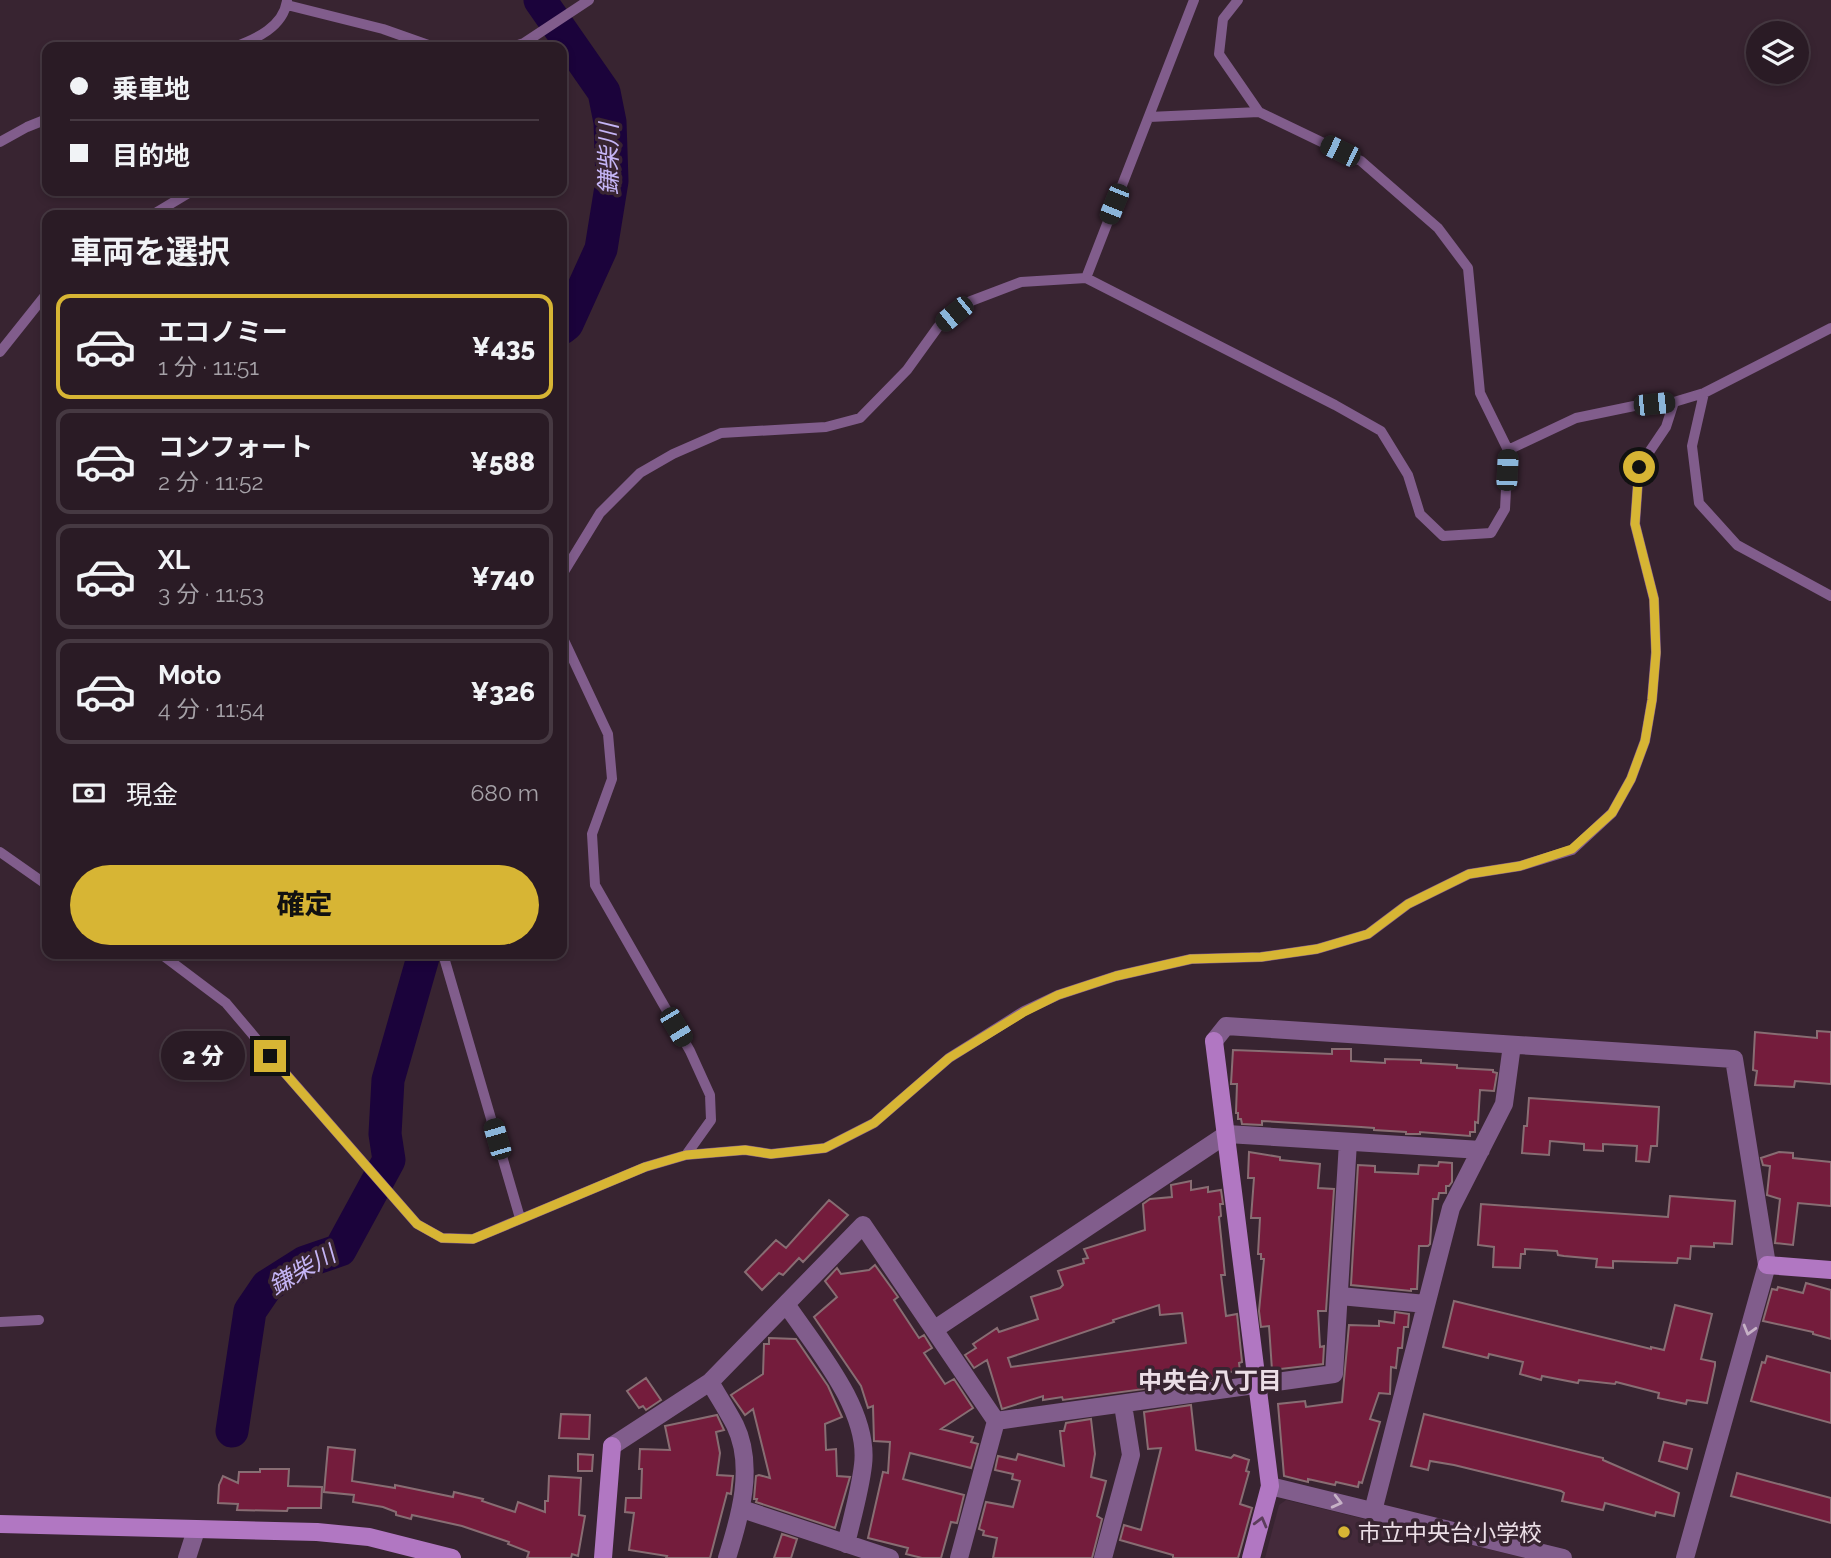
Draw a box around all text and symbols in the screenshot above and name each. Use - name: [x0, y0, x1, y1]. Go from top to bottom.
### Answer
- map controls: [1746, 21, 1809, 84]
- button: layers: [1746, 21, 1809, 84]
- text: 乗車地: [112, 74, 190, 104]
- water label: 鎌柴川: [594, 120, 623, 195]
- car: [1317, 132, 1364, 170]
- text: 目的地: [112, 141, 190, 171]
- car: [1097, 181, 1132, 227]
- text: 車両を選択: [70, 233, 230, 270]
- car: [932, 293, 977, 335]
- icon: car: [74, 315, 137, 378]
- text: エコノミー: [158, 317, 288, 347]
- text: ¥435: [472, 332, 535, 362]
- text: 1 分 · 11:51: [158, 353, 259, 380]
- car: [1633, 391, 1676, 417]
- icon: car: [74, 430, 137, 493]
- text: コンフォート: [158, 432, 313, 462]
- text: ¥588: [470, 447, 535, 477]
- car: [1496, 448, 1519, 492]
- route start: [1623, 451, 1655, 483]
- text: 2 分 · 11:52: [158, 468, 263, 495]
- icon: car: [74, 545, 137, 608]
- text: XL: [158, 545, 190, 575]
- text: ¥740: [471, 562, 535, 592]
- text: 3 分 · 11:53: [158, 580, 264, 607]
- icon: car: [74, 660, 137, 723]
- text: Moto: [158, 660, 221, 690]
- text: ¥326: [470, 677, 535, 707]
- text: 4 分 · 11:54: [158, 695, 265, 722]
- icon: cash: [70, 774, 108, 812]
- text: 680 m: [470, 779, 539, 806]
- text: 現金: [126, 780, 178, 810]
- button: 確定: [70, 865, 539, 945]
- car: [657, 1004, 696, 1050]
- callout: 2 分: [162, 1032, 246, 1080]
- route end: [254, 1040, 286, 1072]
- text: 2 分: [182, 1042, 224, 1069]
- car: [482, 1116, 513, 1162]
- water label: 鎌柴川: [264, 1238, 343, 1301]
- one-way arrow: [1743, 1324, 1757, 1336]
- district label: 中央台八丁目: [1138, 1366, 1282, 1395]
- one-way arrow: [1330, 1494, 1342, 1508]
- one-way arrow: [1253, 1516, 1267, 1528]
- place label: 市立中央台小学校: [1358, 1519, 1542, 1546]
- marker: 市立中央台小学校: [1336, 1524, 1352, 1540]

